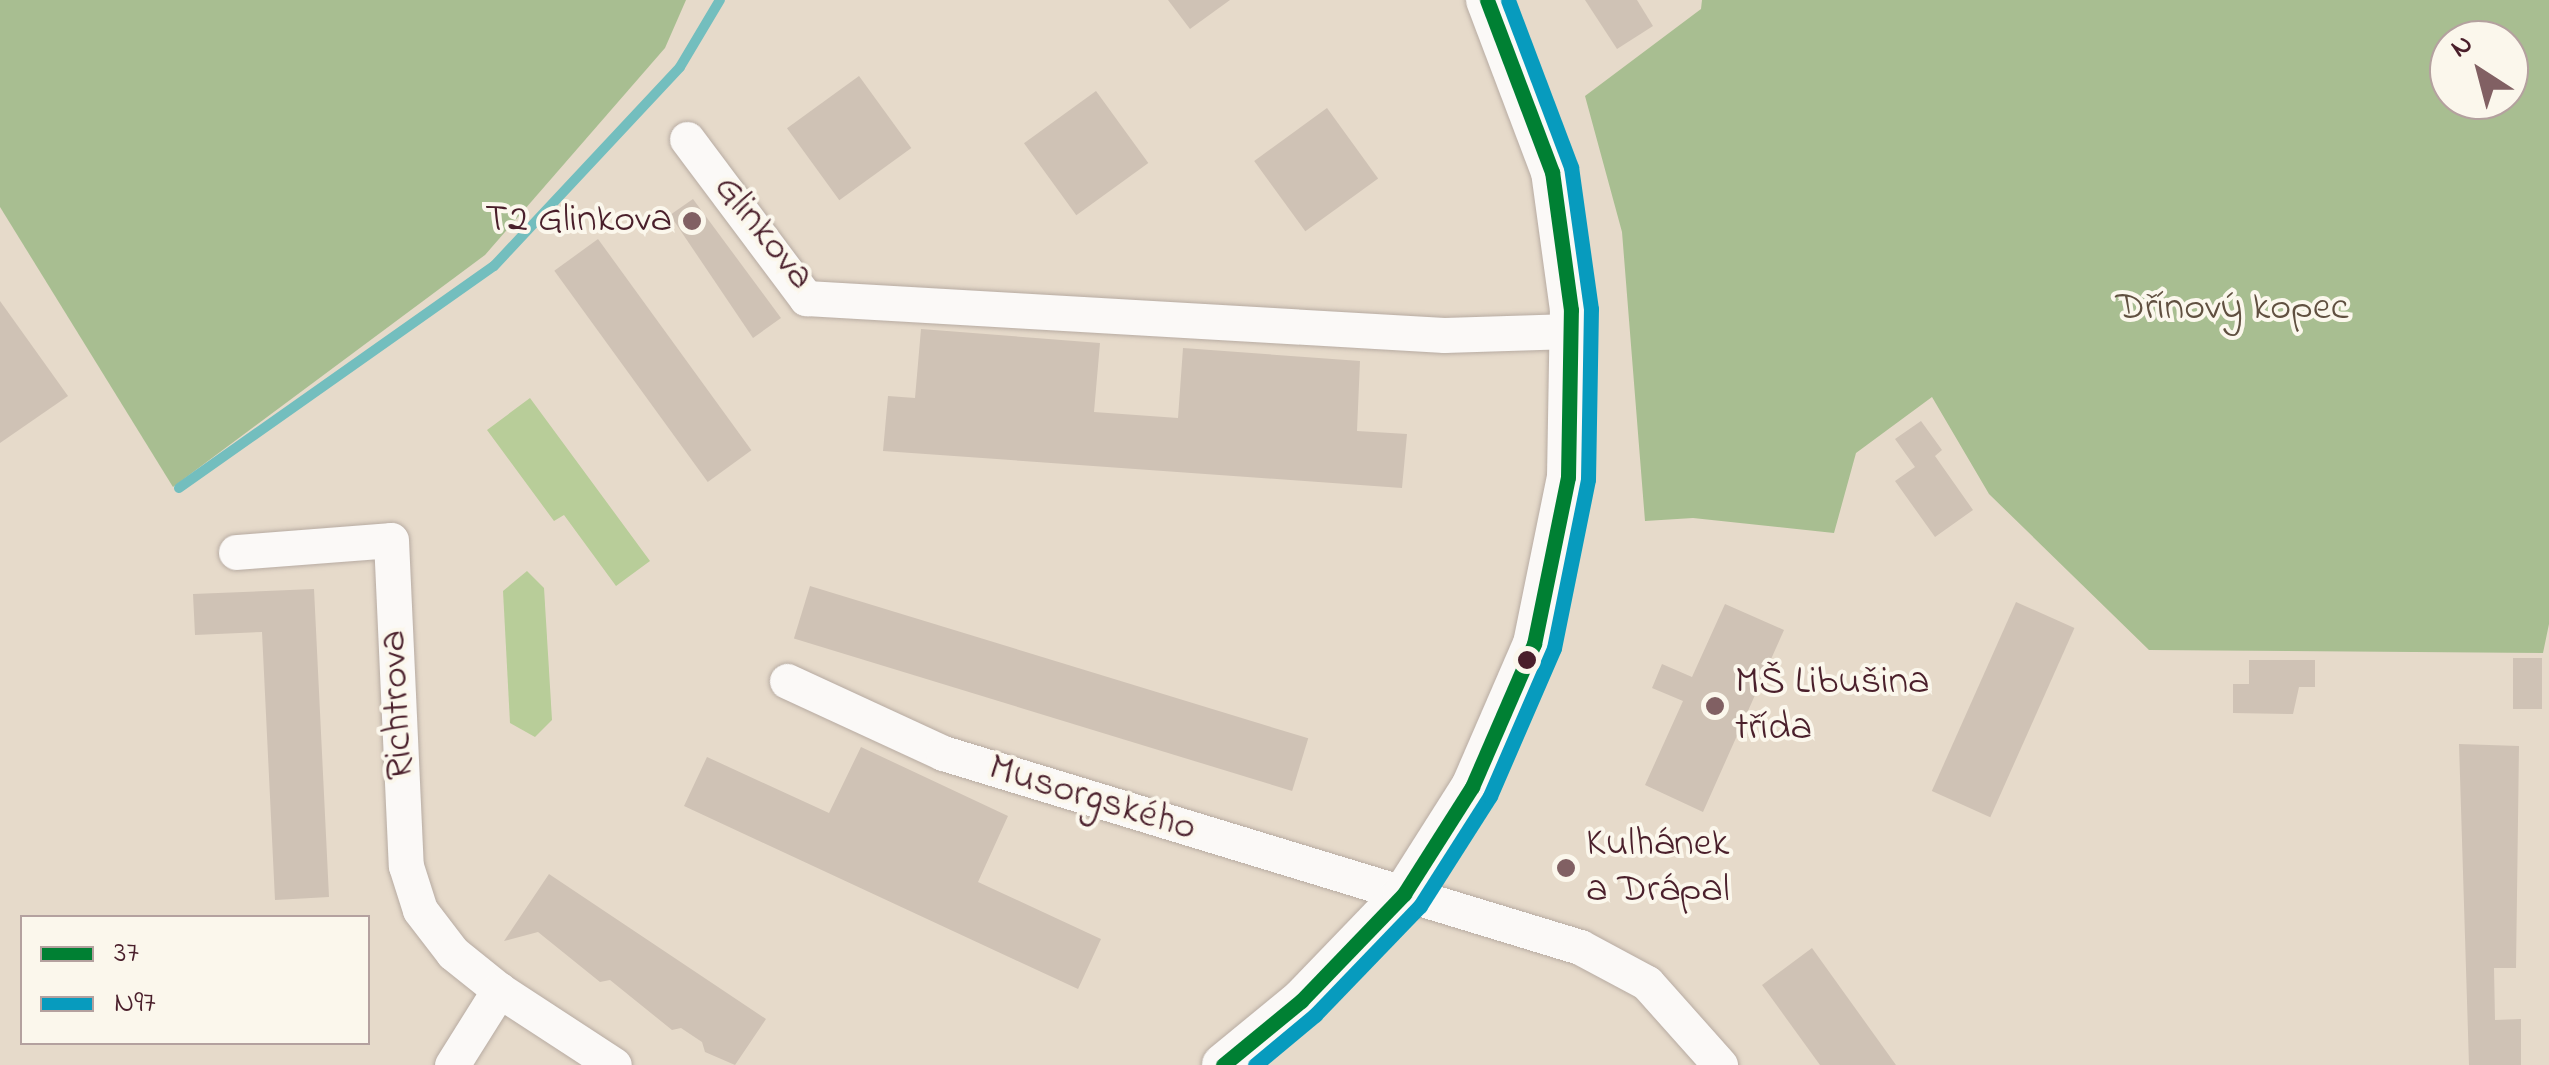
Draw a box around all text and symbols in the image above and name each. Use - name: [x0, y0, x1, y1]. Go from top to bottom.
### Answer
- north arrow: [2429, 20, 2529, 120]
- text: N: [2443, 25, 2482, 69]
- street label: Glinkova: [702, 166, 824, 300]
- place label: T2 Glinkova: [485, 197, 672, 245]
- marker: T2 Glinkova: [681, 210, 703, 232]
- park label: Dřínový kopec: [2116, 285, 2348, 333]
- street label: Richtrova: [370, 629, 426, 781]
- unlabelled marker: [1517, 650, 1537, 670]
- place label: MŠ Libušina třída: [1735, 659, 1930, 753]
- marker: MŠ Libušina třída: [1704, 695, 1726, 717]
- street label: Musorgského: [983, 745, 1201, 853]
- place label: Kulhánek a Drápal: [1586, 821, 1730, 915]
- marker: Kulhánek a Drápal: [1555, 857, 1577, 879]
- legend: [20, 915, 370, 1045]
- text: 37: [114, 932, 139, 976]
- text: N97: [114, 982, 156, 1026]

